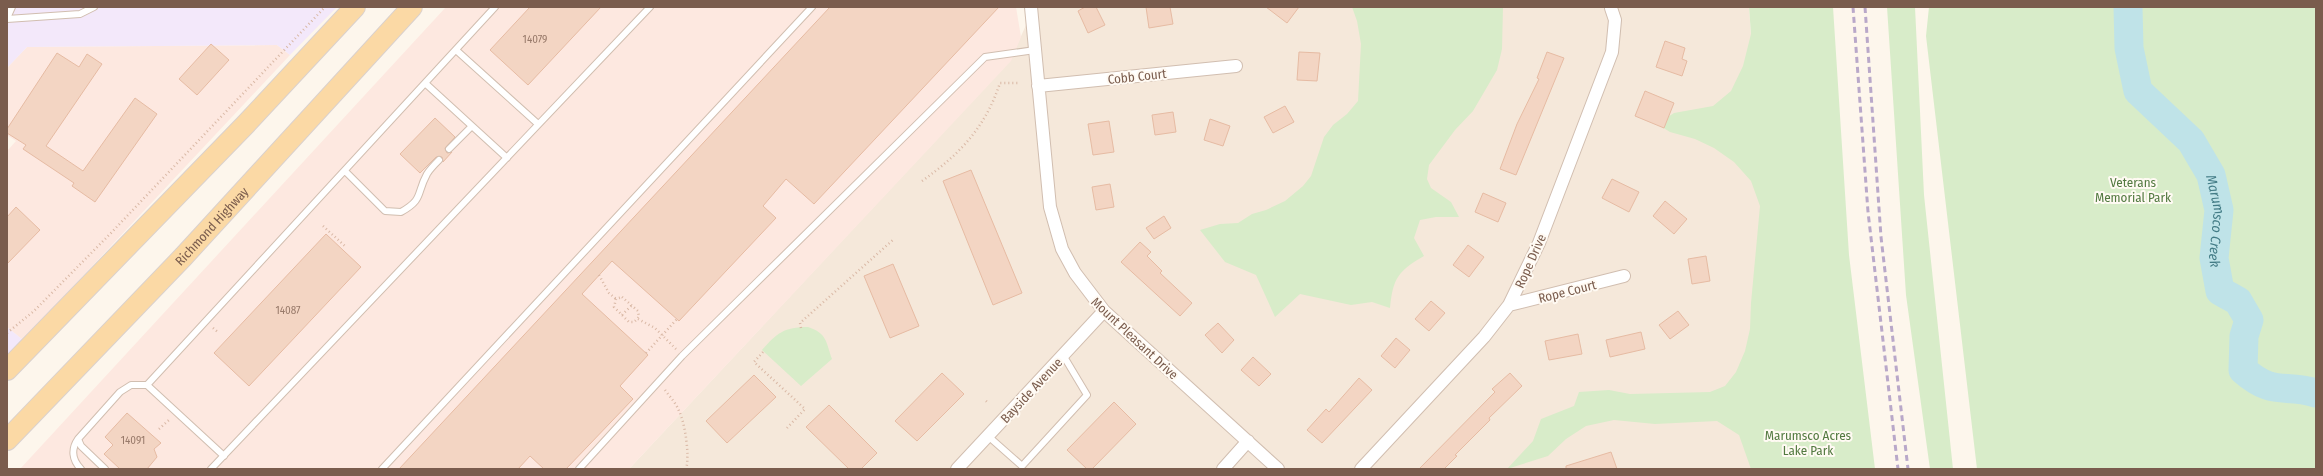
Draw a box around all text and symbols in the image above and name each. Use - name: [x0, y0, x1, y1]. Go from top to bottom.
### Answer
- house number: 14079: [523, 33, 547, 46]
- street label: Cobb Court: [1107, 66, 1168, 87]
- water label: Marumsco Creek: [2202, 173, 2228, 269]
- park label: Veterans Memorial Park: [2095, 175, 2172, 205]
- street label: Richmond Highway: [172, 184, 252, 269]
- street label: Rope Drive: [1512, 232, 1549, 291]
- street label: Rope Court: [1537, 277, 1598, 306]
- street label: Mount Pleasant Drive: [1088, 294, 1181, 382]
- house number: 14087: [275, 304, 301, 317]
- street label: Bayside Avenue: [997, 355, 1065, 426]
- park label: Marumsco Acres Lake Park: [1765, 428, 1852, 458]
- house number: 14091: [121, 434, 145, 447]

